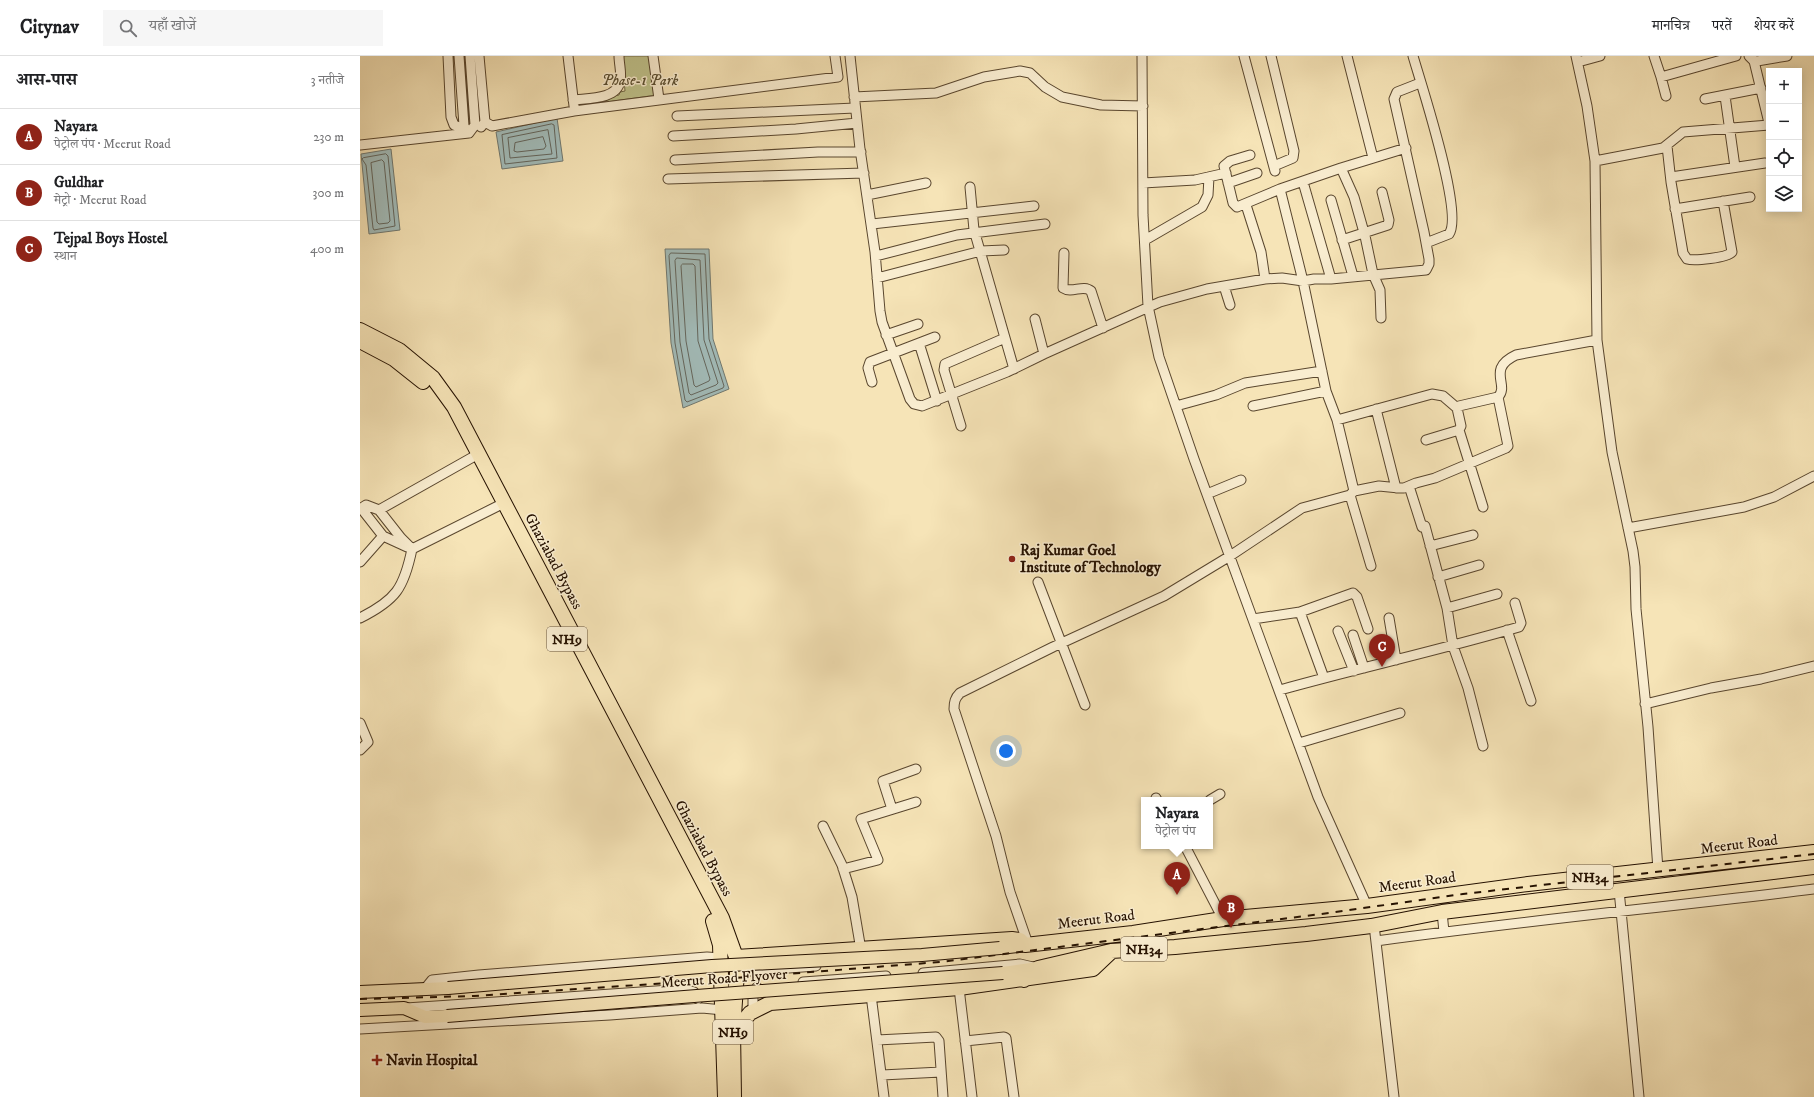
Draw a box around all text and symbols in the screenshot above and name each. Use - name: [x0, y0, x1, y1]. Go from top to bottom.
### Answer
- search box: [103, 10, 383, 46]
- text: Citynav: [20, 16, 79, 39]
- text: यहाँ खोजें: [149, 16, 196, 35]
- icon: search: [117, 17, 139, 39]
- text: मानचित्र: [1652, 17, 1690, 35]
- text: परतें: [1712, 17, 1732, 35]
- text: शेयर करें: [1754, 17, 1794, 35]
- map controls: [1766, 68, 1802, 212]
- button: +: [1766, 68, 1802, 104]
- text: आस-पास: [16, 69, 77, 91]
- park label: Phase-1 Park: [602, 71, 679, 90]
- text: 3 नतीजे: [311, 72, 344, 88]
- button: −: [1766, 104, 1802, 140]
- text: Nayara: [54, 117, 98, 136]
- text: A: [25, 129, 33, 145]
- text: 230 m: [313, 129, 344, 145]
- text: पेट्रोल पंप · Meerut Road: [54, 136, 171, 152]
- button: locate: [1766, 140, 1802, 176]
- text: Guldhar: [54, 173, 104, 192]
- button: layers: [1766, 176, 1802, 212]
- text: B: [25, 185, 33, 201]
- text: 300 m: [313, 185, 344, 201]
- text: मेट्रो · Meerut Road: [54, 192, 147, 208]
- text: Tejpal Boys Hostel: [54, 229, 168, 248]
- text: C: [25, 241, 33, 257]
- text: 400 m: [310, 241, 344, 257]
- text: स्थान: [54, 248, 77, 264]
- street label: Ghaziabad Bypass: [520, 510, 587, 613]
- place label: Raj Kumar Goel Institute of Technology: [1020, 541, 1162, 577]
- marker: Raj Kumar Goel Institute of Technology: [1007, 554, 1017, 564]
- road number: NH9: [547, 627, 587, 651]
- pin: C: [1369, 634, 1395, 667]
- your location: [996, 741, 1016, 761]
- street label: Ghaziabad Bypass: [670, 797, 737, 900]
- popup: [1141, 797, 1213, 849]
- text: Nayara: [1155, 804, 1199, 823]
- text: पेट्रोल पंप: [1155, 823, 1196, 839]
- street label: Meerut Road: [1699, 830, 1779, 859]
- pin: A: [1164, 862, 1190, 895]
- road number: NH34: [1567, 865, 1613, 889]
- street label: Meerut Road: [1377, 868, 1457, 897]
- pin: B: [1218, 895, 1244, 928]
- street label: Meerut Road: [1056, 905, 1136, 934]
- road number: NH34: [1121, 937, 1167, 961]
- street label: Meerut Road Flyover: [660, 965, 789, 992]
- road number: NH9: [713, 1020, 753, 1044]
- place label: Navin Hospital: [386, 1051, 478, 1070]
- marker: Navin Hospital: [371, 1054, 383, 1066]

